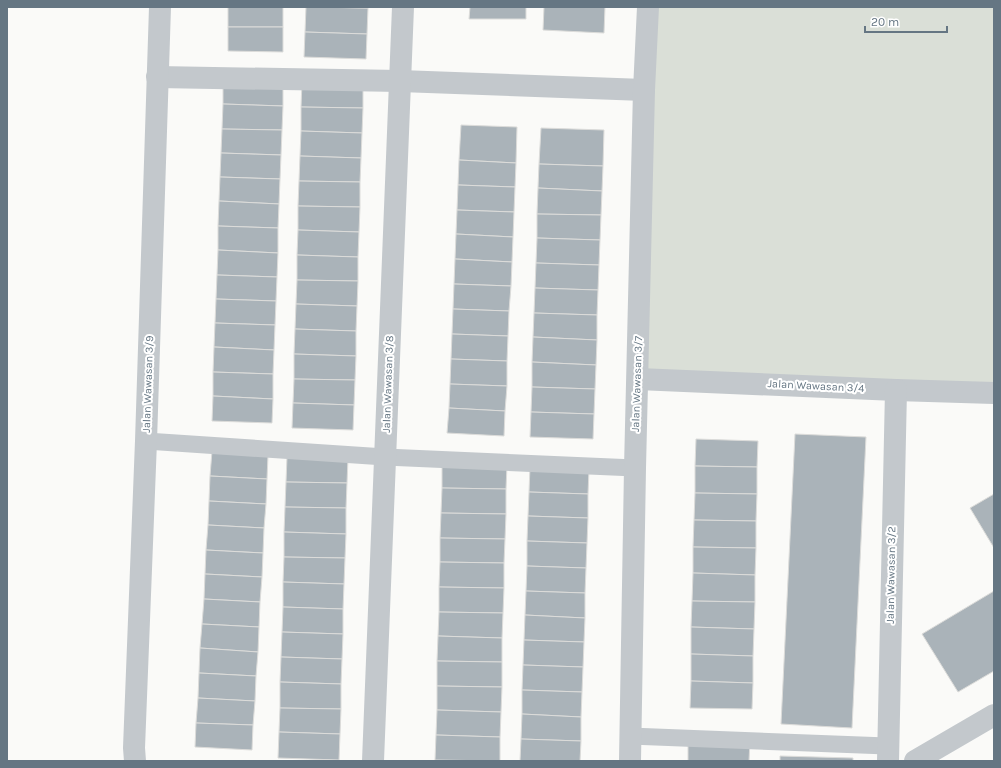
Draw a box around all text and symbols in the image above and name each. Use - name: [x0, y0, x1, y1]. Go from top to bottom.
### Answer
- scale bar: [865, 8, 947, 34]
- text: 20 m: [871, 15, 899, 29]
- street label: Jalan Wawasan 3/9: [140, 335, 156, 433]
- street label: Jalan Wawasan 3/8: [380, 335, 396, 433]
- street label: Jalan Wawasan 3/7: [629, 336, 645, 432]
- street label: Jalan Wawasan 3/4: [767, 377, 865, 395]
- street label: Jalan Wawasan 3/2: [884, 526, 898, 624]

